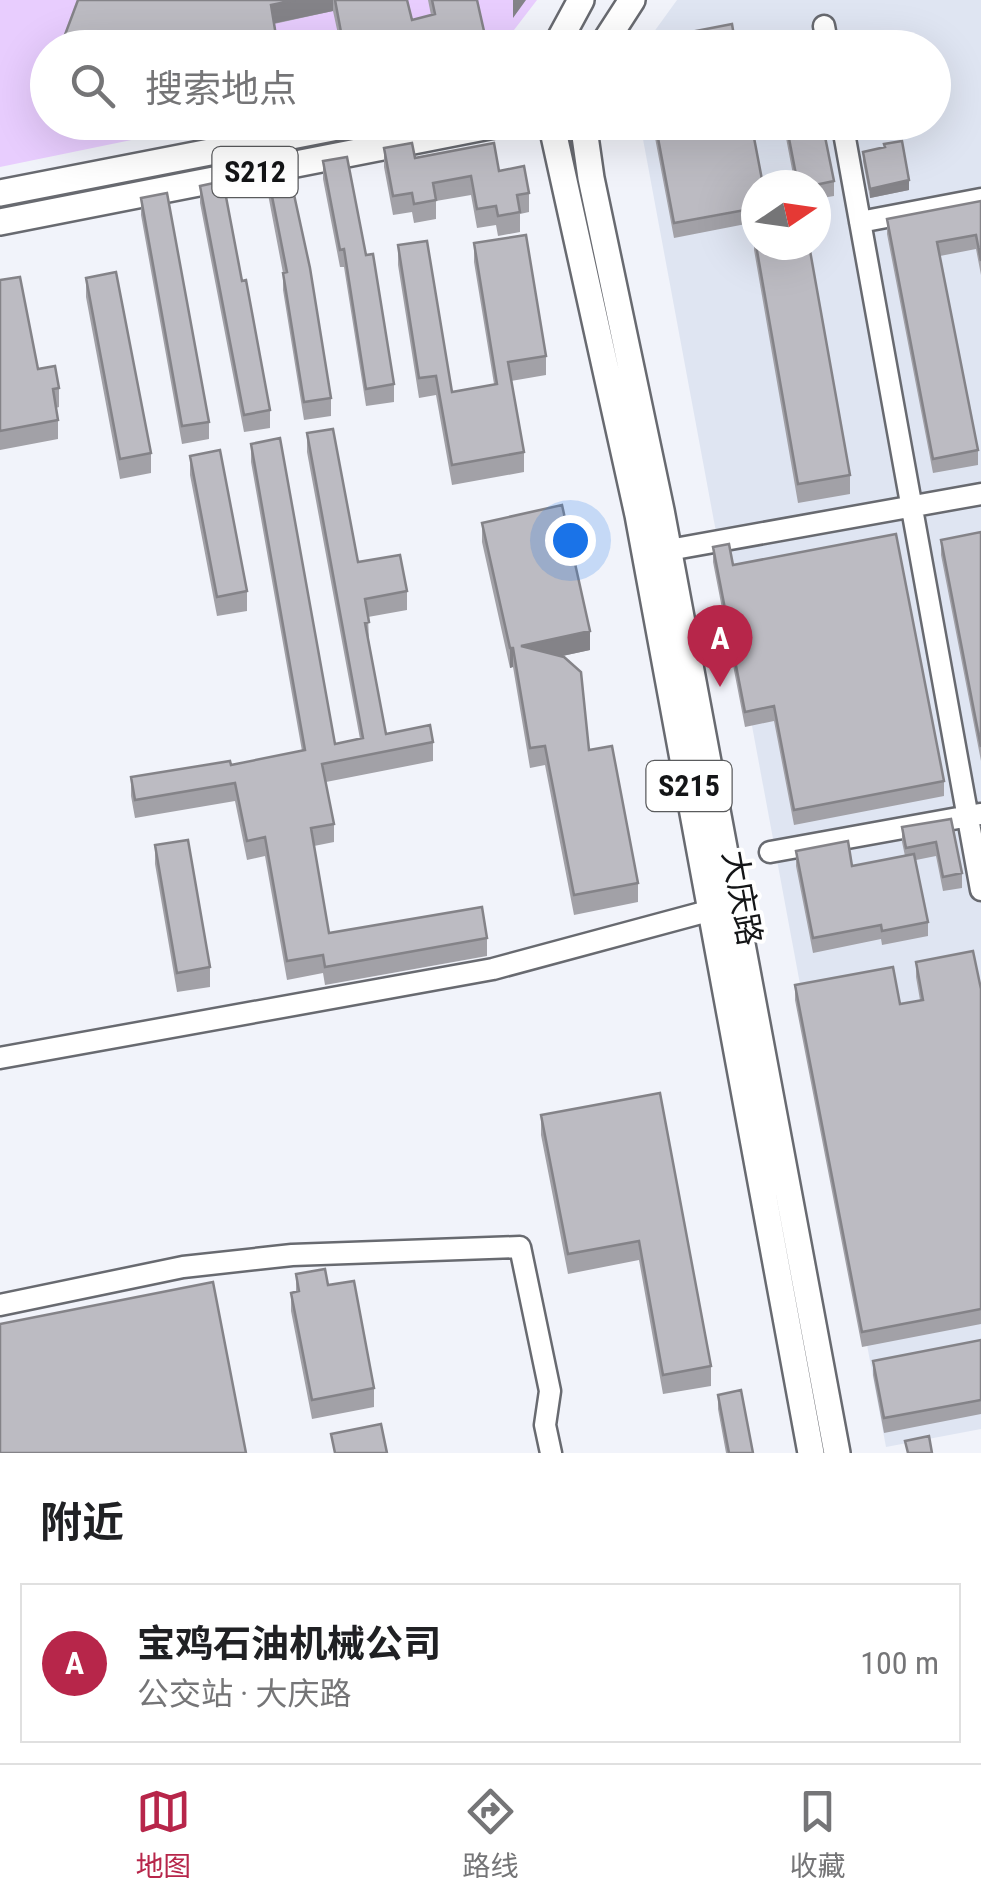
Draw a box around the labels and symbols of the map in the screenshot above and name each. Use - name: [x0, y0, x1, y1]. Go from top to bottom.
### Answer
- road number: S212: [212, 147, 298, 197]
- north arrow: [741, 170, 831, 260]
- your location: [545, 515, 596, 566]
- pin: A: [688, 604, 752, 687]
- road number: S215: [646, 761, 732, 811]
- street label: 大庆路: [715, 847, 769, 949]

